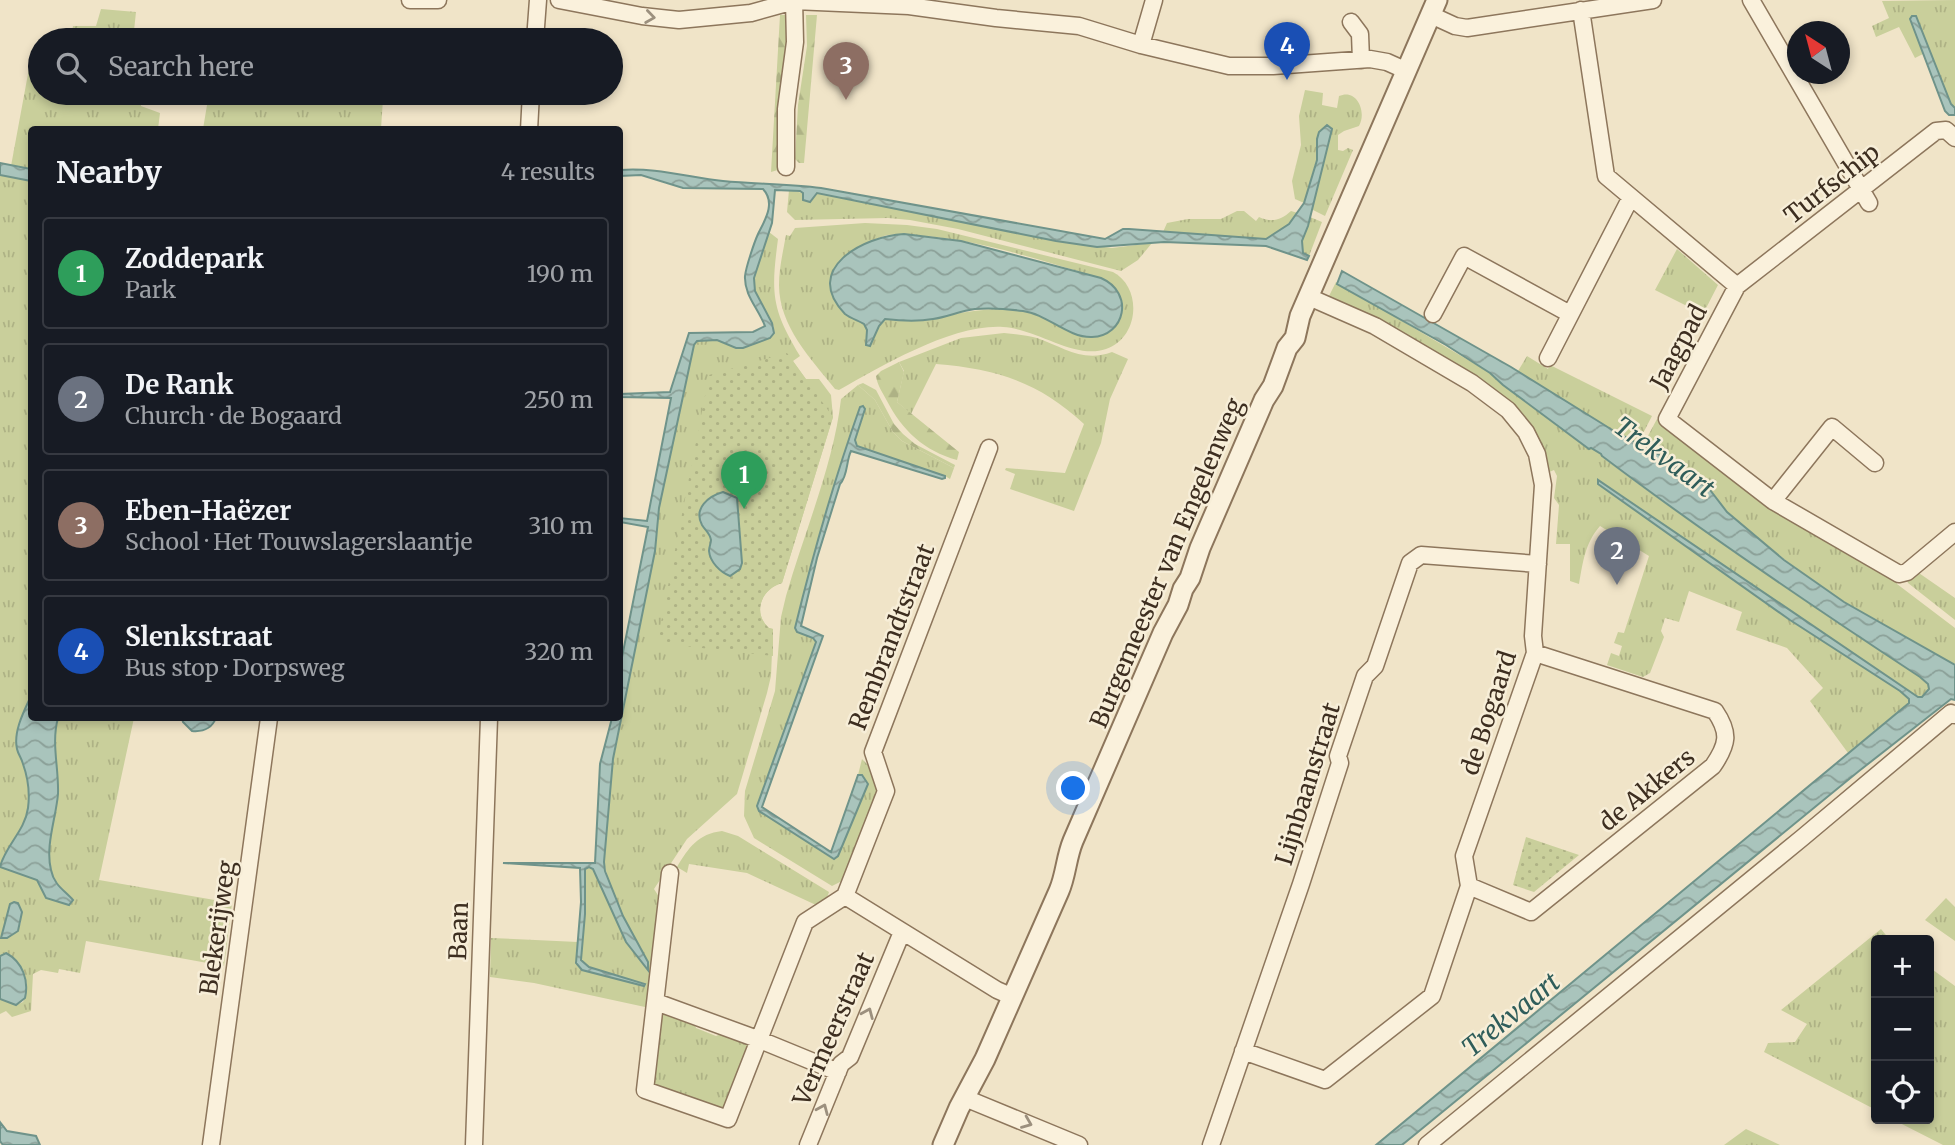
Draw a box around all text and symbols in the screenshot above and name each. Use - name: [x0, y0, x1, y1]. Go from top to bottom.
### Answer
- one-way arrow: [644, 10, 656, 25]
- north arrow: [1787, 21, 1850, 84]
- pin: 4: [1264, 22, 1310, 80]
- search box: [28, 28, 623, 105]
- pin: 3: [823, 42, 869, 100]
- icon: search: [52, 48, 90, 86]
- text: Search here: [108, 50, 254, 83]
- street label: Turfschip: [1778, 137, 1886, 231]
- text: Nearby: [56, 153, 162, 191]
- text: 4 results: [501, 157, 595, 186]
- text: Zoddepark: [125, 242, 264, 275]
- text: 1: [76, 259, 86, 288]
- text: 190 m: [527, 259, 593, 288]
- text: Park: [125, 275, 176, 304]
- street label: Jaagpad: [1643, 299, 1714, 395]
- text: De Rank: [125, 368, 233, 401]
- text: 2: [74, 385, 88, 414]
- text: 250 m: [524, 385, 593, 414]
- street label: Burgemeester van Engelenweg: [1083, 393, 1250, 732]
- text: Church · de Bogaard: [125, 401, 342, 430]
- water label: Trekvaart: [1608, 409, 1722, 505]
- pin: 1: [721, 451, 767, 509]
- text: Eben-Haëzer: [125, 494, 291, 527]
- text: 3: [74, 511, 88, 540]
- text: 310 m: [528, 511, 593, 540]
- text: School · Het Touwslagerslaantje: [125, 527, 472, 556]
- pin: 2: [1594, 527, 1640, 585]
- street label: Rembrandtstraat: [842, 539, 942, 734]
- text: Slenkstraat: [125, 620, 272, 653]
- text: 4: [74, 637, 88, 666]
- text: 320 m: [524, 637, 593, 666]
- street label: de Bogaard: [1454, 647, 1523, 779]
- text: Bus stop · Dorpsweg: [125, 653, 345, 682]
- street label: Lijnbaanstraat: [1268, 698, 1347, 869]
- street label: de Akkers: [1592, 742, 1701, 838]
- your location: [1056, 771, 1090, 805]
- street label: Blekerijweg: [193, 858, 242, 997]
- street label: Baan: [442, 901, 475, 961]
- map controls: [1871, 935, 1934, 1124]
- button: +: [1871, 935, 1934, 998]
- street label: Vermeerstraat: [785, 947, 881, 1111]
- water label: Trekvaart: [1455, 965, 1567, 1064]
- button: −: [1871, 998, 1934, 1061]
- one-way arrow: [860, 1007, 874, 1019]
- button: locate: [1871, 1061, 1934, 1124]
- one-way arrow: [814, 1103, 828, 1115]
- one-way arrow: [1020, 1115, 1032, 1129]

